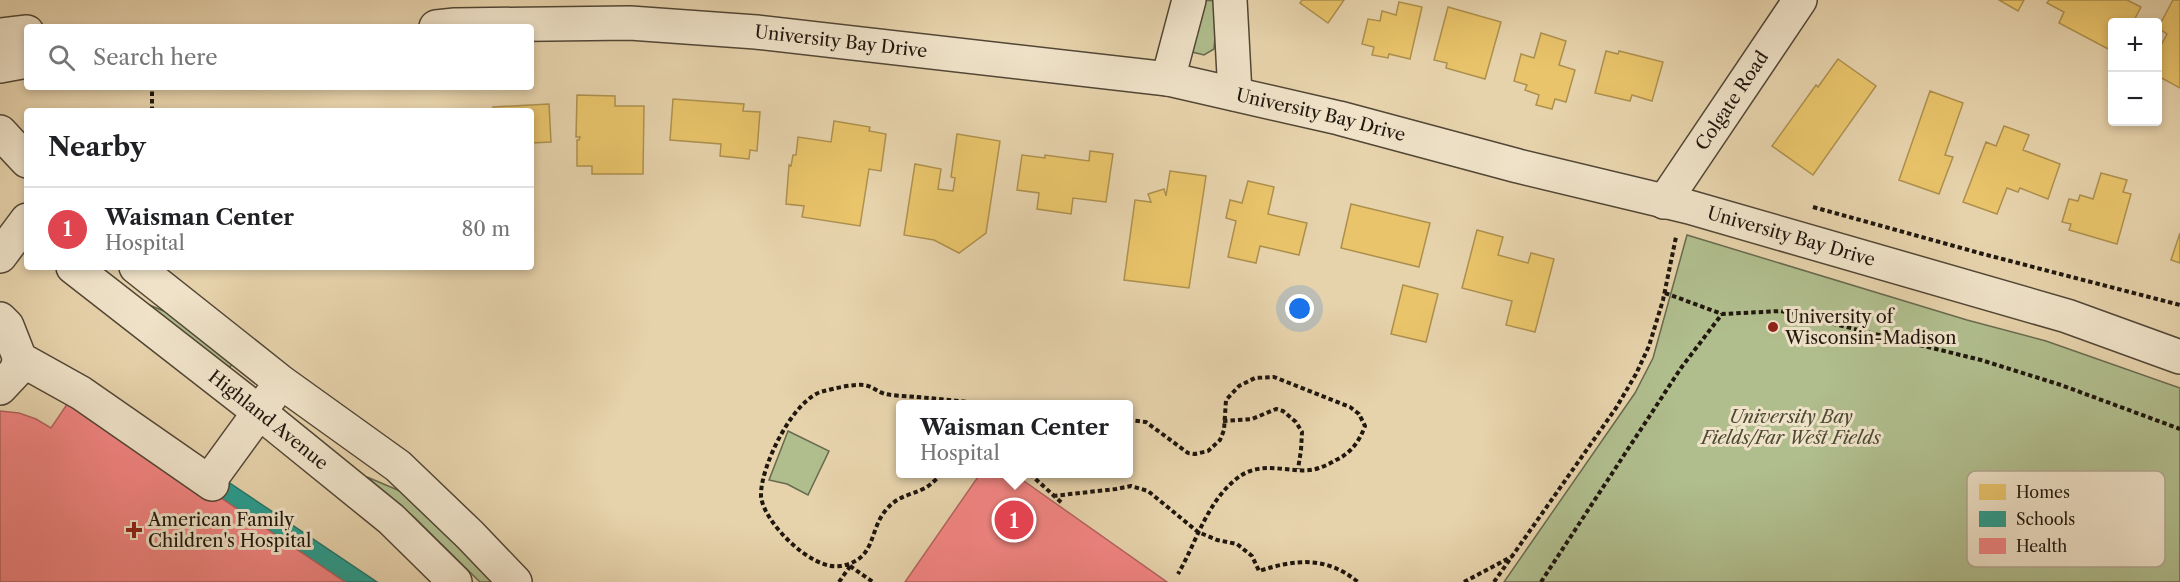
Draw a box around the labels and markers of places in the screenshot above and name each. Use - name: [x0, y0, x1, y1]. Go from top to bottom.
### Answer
- place label: University of Wisconsin-Madison: [1784, 306, 1957, 349]
- marker: University of Wisconsin-Madison: [1766, 320, 1780, 334]
- pin: 1: [994, 498, 1034, 542]
- place label: American Family Children's Hospital: [147, 509, 311, 552]
- marker: American Family Children's Hospital: [125, 521, 143, 539]

